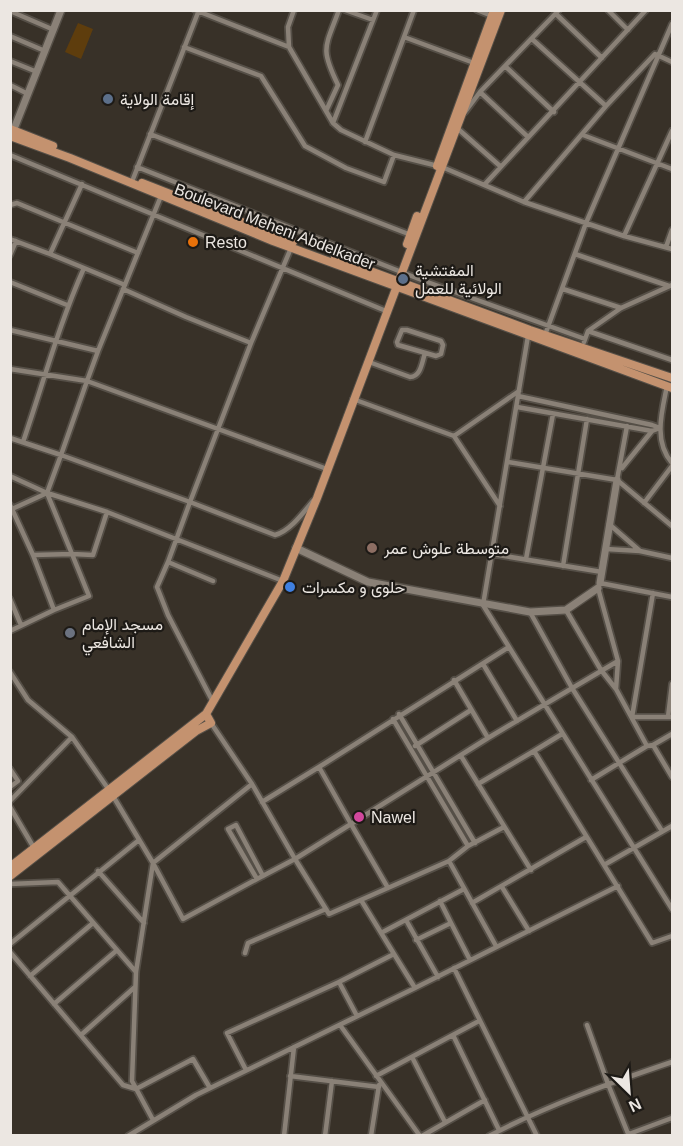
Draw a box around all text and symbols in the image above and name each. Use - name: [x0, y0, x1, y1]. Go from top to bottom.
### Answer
- place label: إقامة الولاية: [120, 91, 195, 110]
- marker: إقامة الولاية: [101, 92, 115, 106]
- street label: Boulevard Meheni Abdelkader: [172, 180, 378, 273]
- place label: Resto: [205, 234, 247, 251]
- marker: Resto: [186, 235, 200, 249]
- place label: المفتشية الولائية للعمل: [415, 262, 502, 299]
- marker: المفتشية الولائية للعمل: [396, 272, 410, 286]
- place label: متوسطة علوش عمر: [383, 540, 509, 559]
- marker: متوسطة علوش عمر: [365, 541, 379, 555]
- place label: حلوى و مكسرات: [302, 579, 405, 598]
- marker: حلوى و مكسرات: [283, 580, 297, 594]
- place label: مسجد الإمام الشافعي: [82, 616, 163, 656]
- marker: مسجد الإمام الشافعي: [63, 626, 77, 640]
- place label: Nawel: [371, 809, 415, 826]
- marker: Nawel: [352, 810, 366, 824]
- north arrow: [599, 1062, 659, 1122]
- text: N: [626, 1095, 644, 1115]

